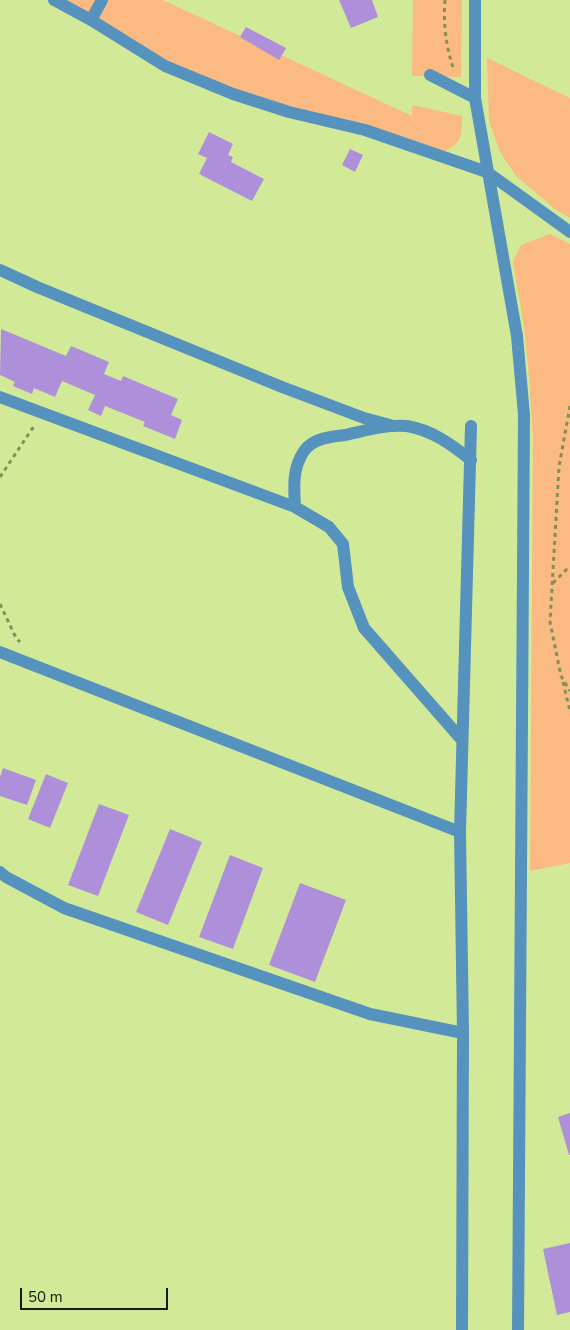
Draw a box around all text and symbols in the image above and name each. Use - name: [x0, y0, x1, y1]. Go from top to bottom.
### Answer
- scale bar: [22, 1278, 170, 1310]
- text: 50 m: [28, 1287, 63, 1307]

